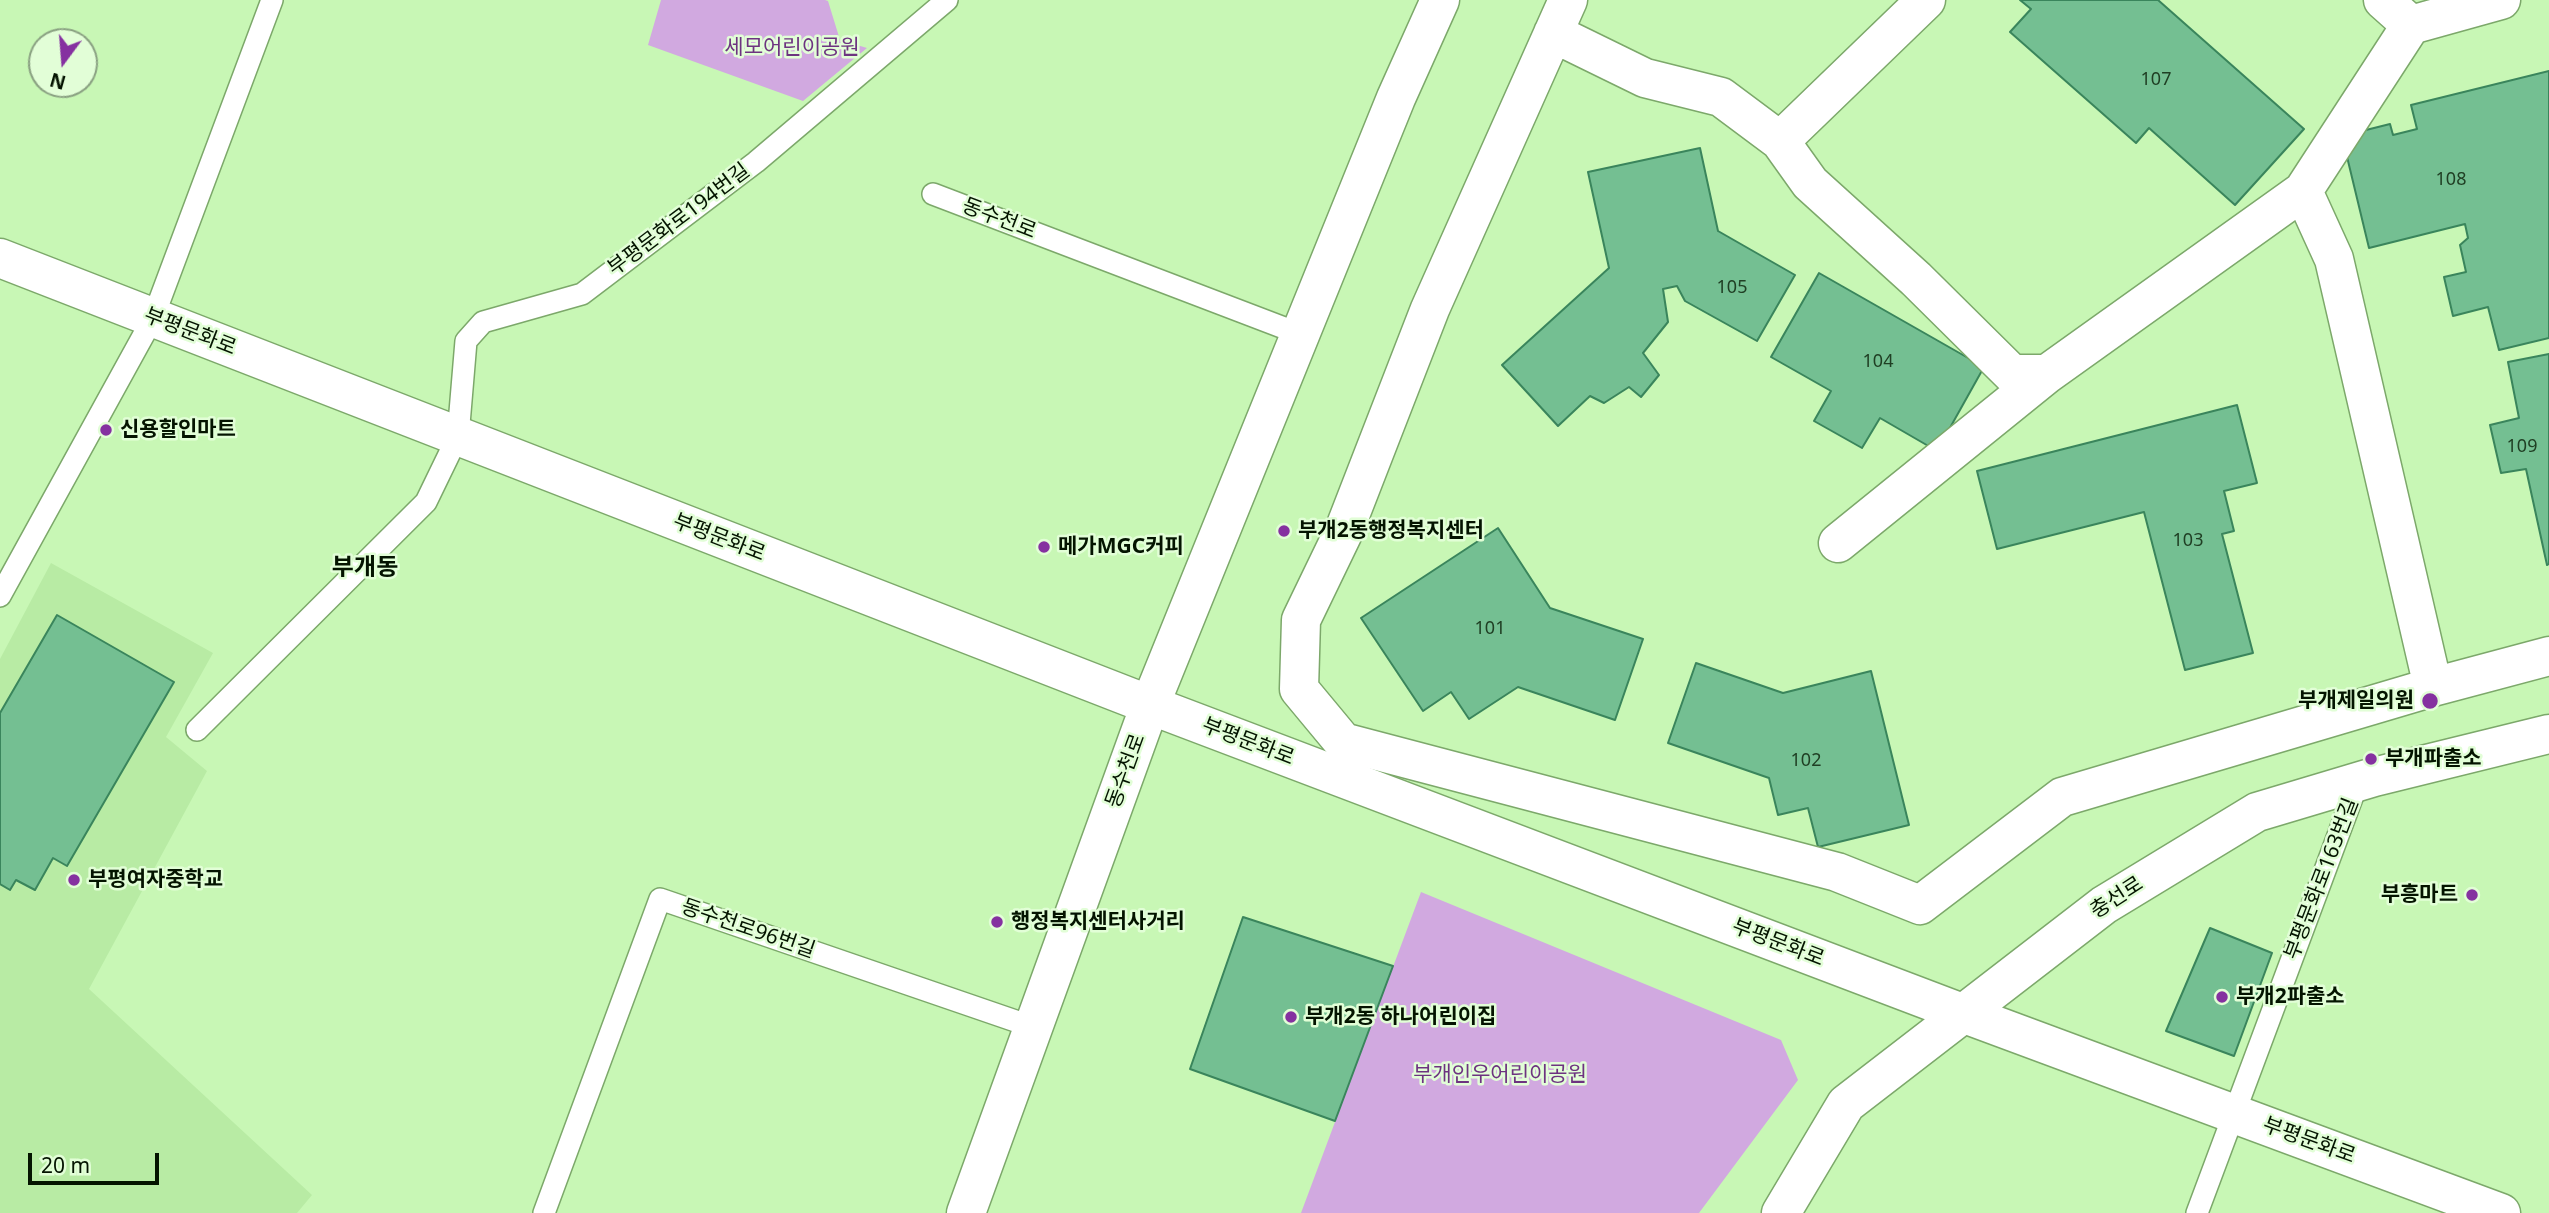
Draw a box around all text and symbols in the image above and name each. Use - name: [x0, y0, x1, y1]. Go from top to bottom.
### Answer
- north arrow: [28, 28, 98, 98]
- park label: 세모어린이공원: [724, 35, 860, 61]
- text: N: [47, 67, 69, 96]
- house number: 107: [2141, 69, 2171, 91]
- street label: 부평문화로194번길: [603, 158, 755, 282]
- house number: 108: [2436, 169, 2466, 191]
- street label: 동수천로: [958, 193, 1040, 245]
- house number: 105: [1717, 277, 1747, 299]
- street label: 부평문화로: [140, 303, 240, 361]
- house number: 104: [1863, 351, 1893, 373]
- place label: 신용할인마트: [120, 417, 236, 443]
- marker: 신용할인마트: [98, 422, 114, 438]
- house number: 109: [2507, 436, 2537, 458]
- street label: 부평문화로: [669, 509, 769, 567]
- place label: 부개2동행정복지센터: [1298, 518, 1484, 544]
- marker: 부개2동행정복지센터: [1276, 523, 1292, 539]
- house number: 103: [2173, 530, 2203, 552]
- place label: 메가MGC커피: [1058, 534, 1184, 560]
- marker: 메가MGC커피: [1036, 539, 1052, 555]
- district label: 부개동: [332, 554, 398, 582]
- house number: 101: [1475, 618, 1505, 640]
- place label: 부개제일의원: [2298, 688, 2414, 714]
- marker: 부개제일의원: [2420, 691, 2440, 711]
- street label: 부평문화로: [1198, 713, 1298, 771]
- street label: 동수천로: [1101, 730, 1151, 812]
- place label: 부개파출소: [2385, 746, 2482, 772]
- house number: 102: [1791, 750, 1821, 772]
- marker: 부개파출소: [2363, 751, 2379, 767]
- street label: 부평문화로163번길: [2280, 795, 2364, 963]
- place label: 부평여자중학교: [88, 867, 223, 893]
- marker: 부평여자중학교: [66, 872, 82, 888]
- street label: 충선로: [2086, 872, 2148, 924]
- place label: 부흥마트: [2381, 882, 2458, 908]
- marker: 부흥마트: [2464, 887, 2480, 903]
- street label: 동수천로96번길: [678, 894, 818, 964]
- place label: 행정복지센터사거리: [1011, 909, 1185, 935]
- marker: 행정복지센터사거리: [989, 914, 1005, 930]
- street label: 부평문화로: [1728, 914, 1828, 972]
- place label: 부개2파출소: [2236, 984, 2345, 1010]
- marker: 부개2파출소: [2214, 989, 2230, 1005]
- place label: 부개2동 하나어린이집: [1305, 1004, 1496, 1030]
- marker: 부개2동 하나어린이집: [1283, 1009, 1299, 1025]
- park label: 부개인우어린이공원: [1413, 1062, 1587, 1088]
- street label: 부평문화로: [2259, 1113, 2359, 1169]
- scale bar: [32, 1140, 163, 1184]
- text: 20 m: [41, 1151, 90, 1179]

